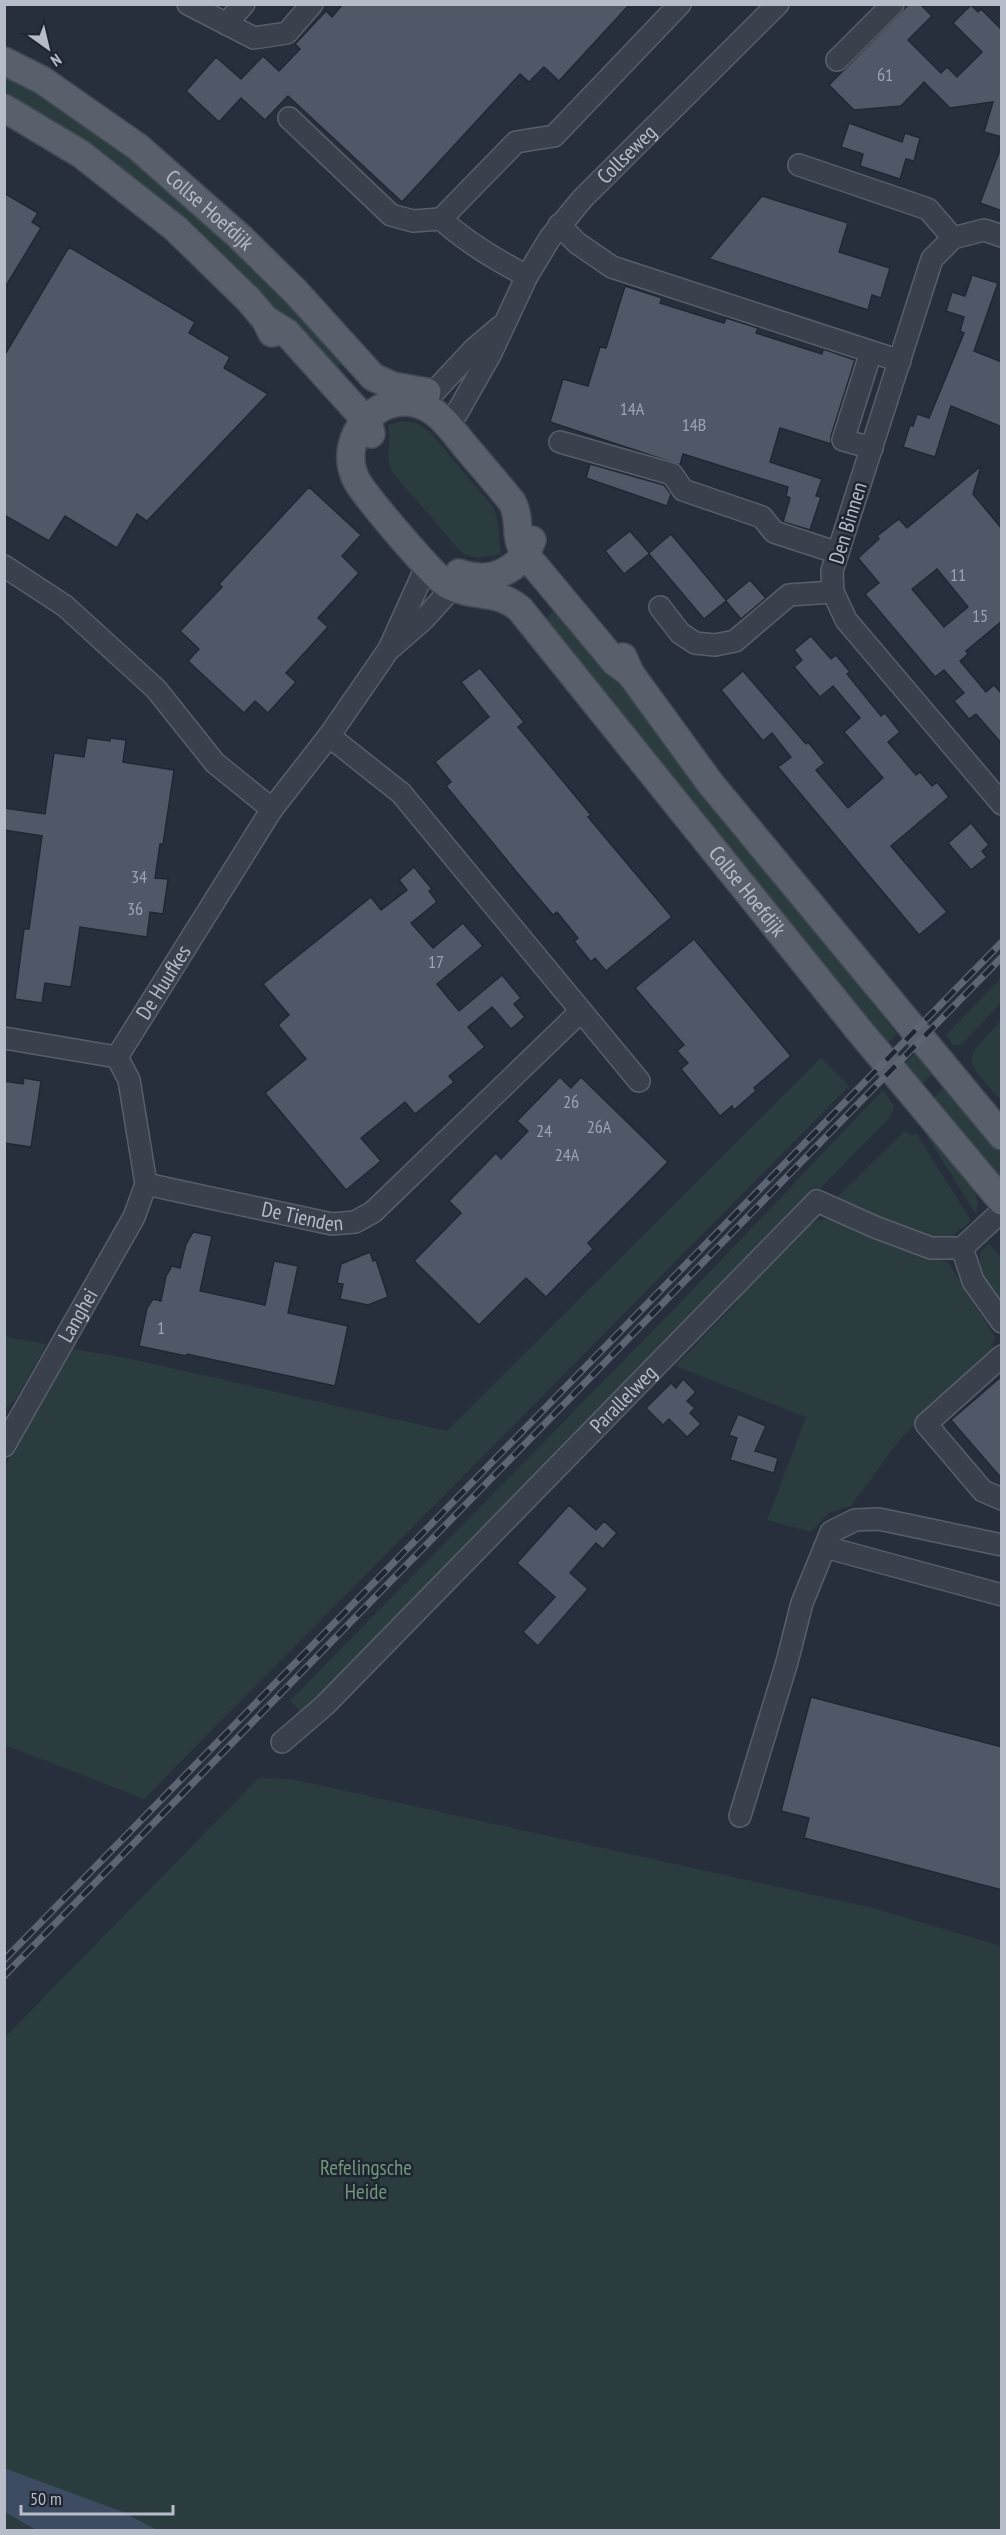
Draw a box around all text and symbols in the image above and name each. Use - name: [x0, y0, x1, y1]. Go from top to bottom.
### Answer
- north arrow: [18, 18, 78, 78]
- text: N: [47, 50, 66, 71]
- house number: 61: [877, 63, 893, 86]
- street label: Collseweg: [591, 119, 662, 190]
- street label: Collse Hoefdijk: [160, 164, 260, 256]
- house number: 14A: [620, 397, 645, 420]
- house number: 14B: [682, 413, 706, 436]
- street label: Den Binnen: [822, 479, 873, 567]
- house number: 11: [950, 563, 966, 586]
- house number: 15: [972, 604, 988, 627]
- street label: Collse Hoefdijk: [703, 840, 792, 942]
- house number: 34: [131, 865, 147, 888]
- house number: 36: [127, 897, 143, 920]
- street label: De Huufkes: [130, 940, 197, 1024]
- house number: 17: [428, 950, 444, 973]
- house number: 26: [563, 1090, 579, 1113]
- house number: 26A: [587, 1115, 612, 1138]
- house number: 24: [536, 1119, 552, 1142]
- house number: 24A: [555, 1143, 580, 1166]
- street label: De Tienden: [259, 1195, 344, 1237]
- street label: Langhei: [52, 1284, 104, 1347]
- house number: 1: [157, 1316, 165, 1339]
- street label: Parallelweg: [584, 1359, 662, 1439]
- park label: Refelingsche Heide: [320, 2154, 412, 2205]
- scale bar: [21, 2478, 172, 2516]
- text: 50 m: [30, 2487, 62, 2510]

